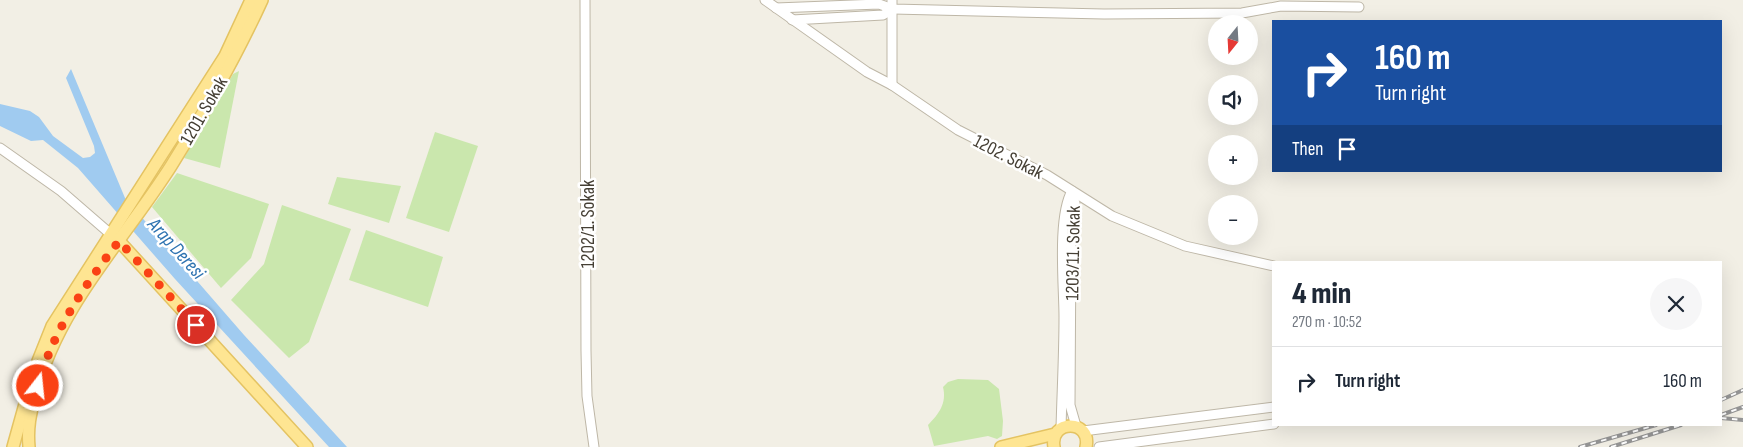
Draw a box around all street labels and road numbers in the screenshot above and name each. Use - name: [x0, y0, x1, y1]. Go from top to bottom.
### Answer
- street label: 1201. Sokak: [176, 72, 233, 149]
- street label: 1202. Sokak: [969, 130, 1048, 185]
- street label: 1202/1. Sokak: [577, 179, 600, 268]
- street label: 1203/11. Sokak: [1061, 205, 1086, 301]

